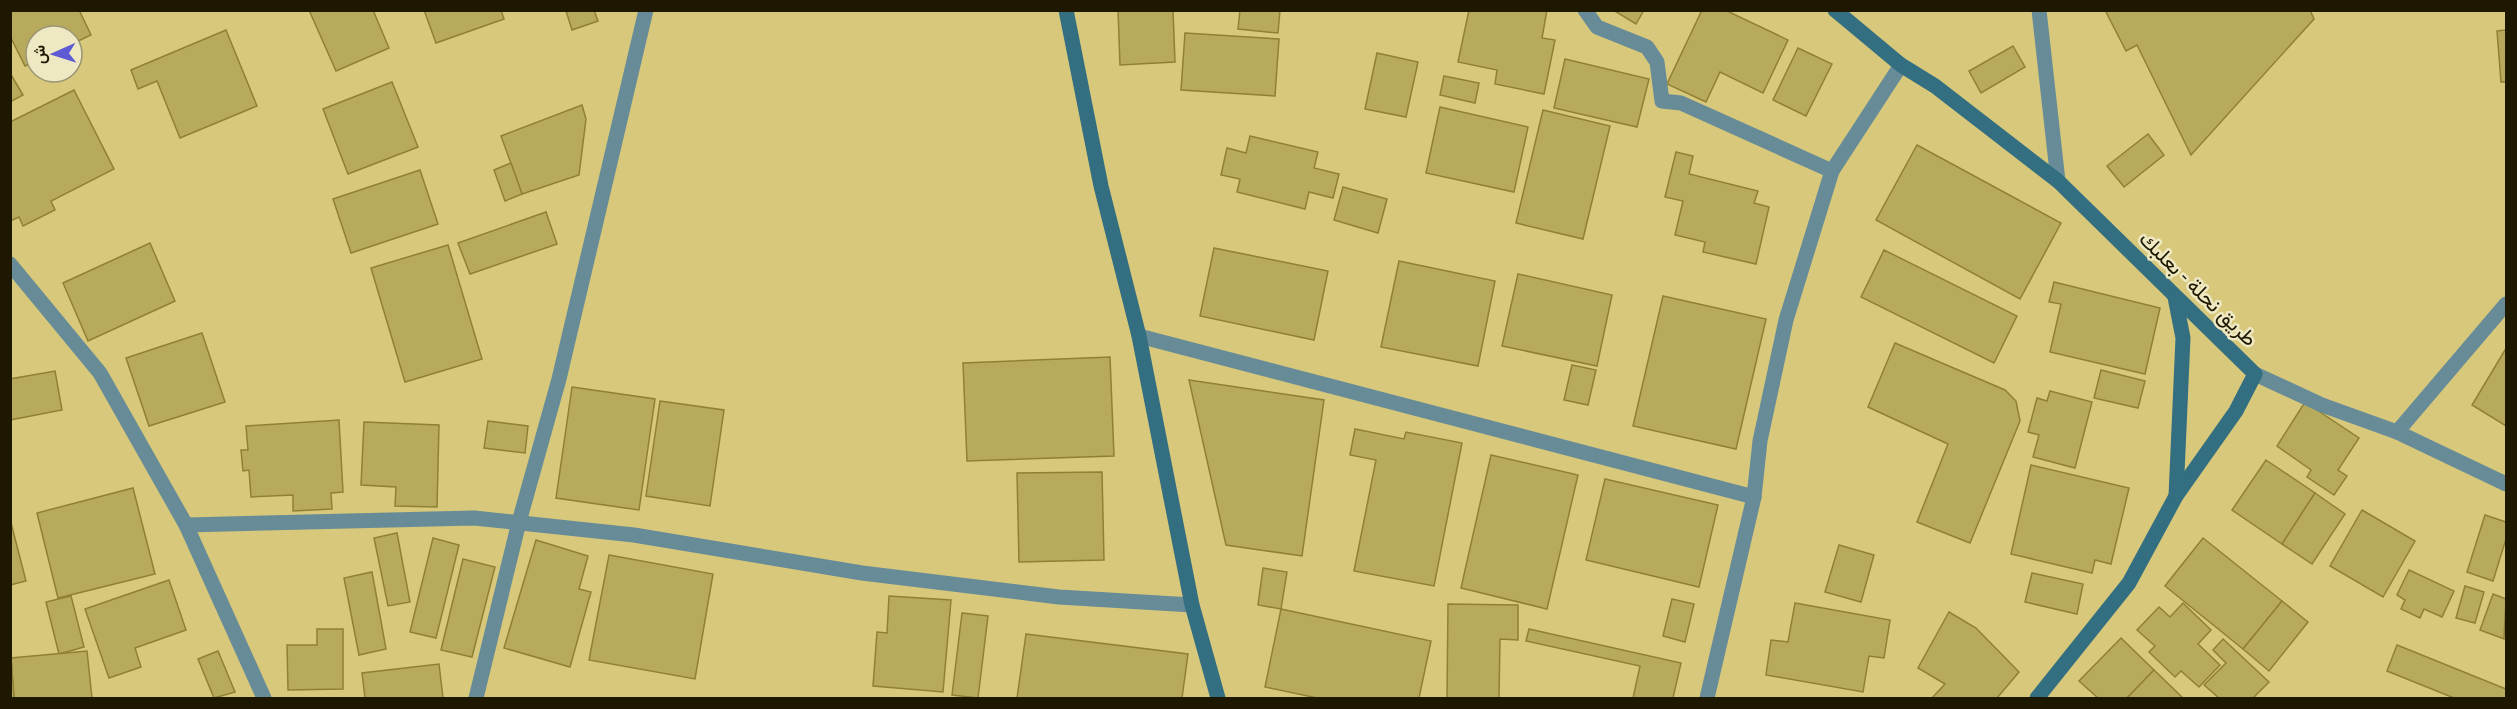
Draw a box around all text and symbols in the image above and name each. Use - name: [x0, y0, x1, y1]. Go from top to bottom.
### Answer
- north arrow: [24, 24, 84, 84]
- text: ش: [30, 45, 50, 65]
- street label: طريق نحلة - بعلبك: [2134, 226, 2262, 352]

